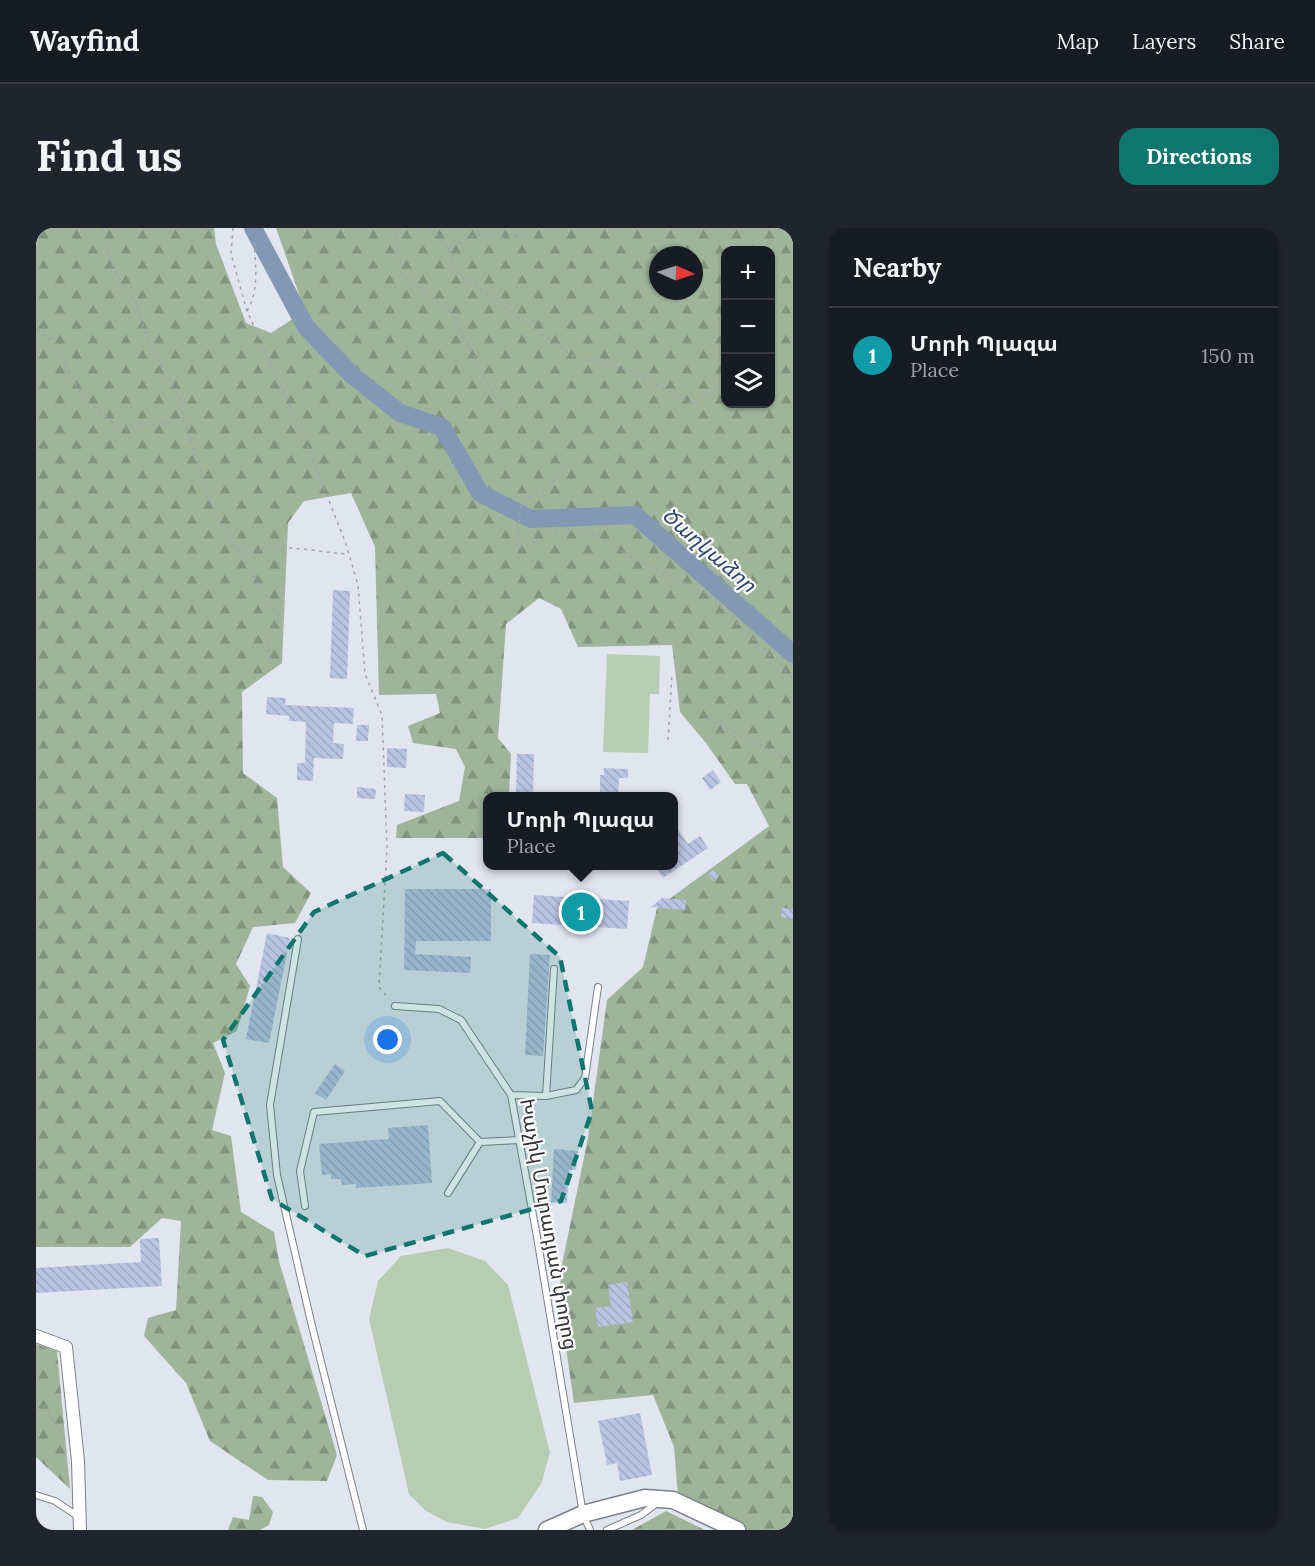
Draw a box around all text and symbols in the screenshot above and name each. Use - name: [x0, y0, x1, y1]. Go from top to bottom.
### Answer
- text: Wayfind: [30, 23, 139, 59]
- text: Map: [1056, 28, 1099, 55]
- text: Layers: [1132, 28, 1196, 55]
- text: Share: [1229, 28, 1285, 55]
- button: Directions: [1119, 128, 1279, 185]
- text: Find us: [36, 129, 182, 183]
- north arrow: [649, 246, 703, 300]
- map controls: [721, 246, 775, 408]
- button: +: [721, 246, 775, 300]
- text: Nearby: [853, 251, 941, 284]
- button: −: [721, 300, 775, 354]
- text: Մորի Պլազա: [910, 329, 1058, 357]
- text: 1: [868, 343, 877, 368]
- text: 150 m: [1201, 343, 1255, 368]
- button: layers: [721, 354, 775, 408]
- text: Place: [910, 357, 959, 382]
- water label: Ծաղկաձոր: [657, 501, 762, 598]
- popup: [483, 792, 678, 870]
- text: Մորի Պլազա: [507, 805, 654, 833]
- text: Place: [507, 833, 556, 858]
- pin: 1: [562, 890, 600, 934]
- your location: [373, 1025, 402, 1054]
- street label: Խաչիկ Մուրադյան փողոց: [515, 1096, 584, 1352]

